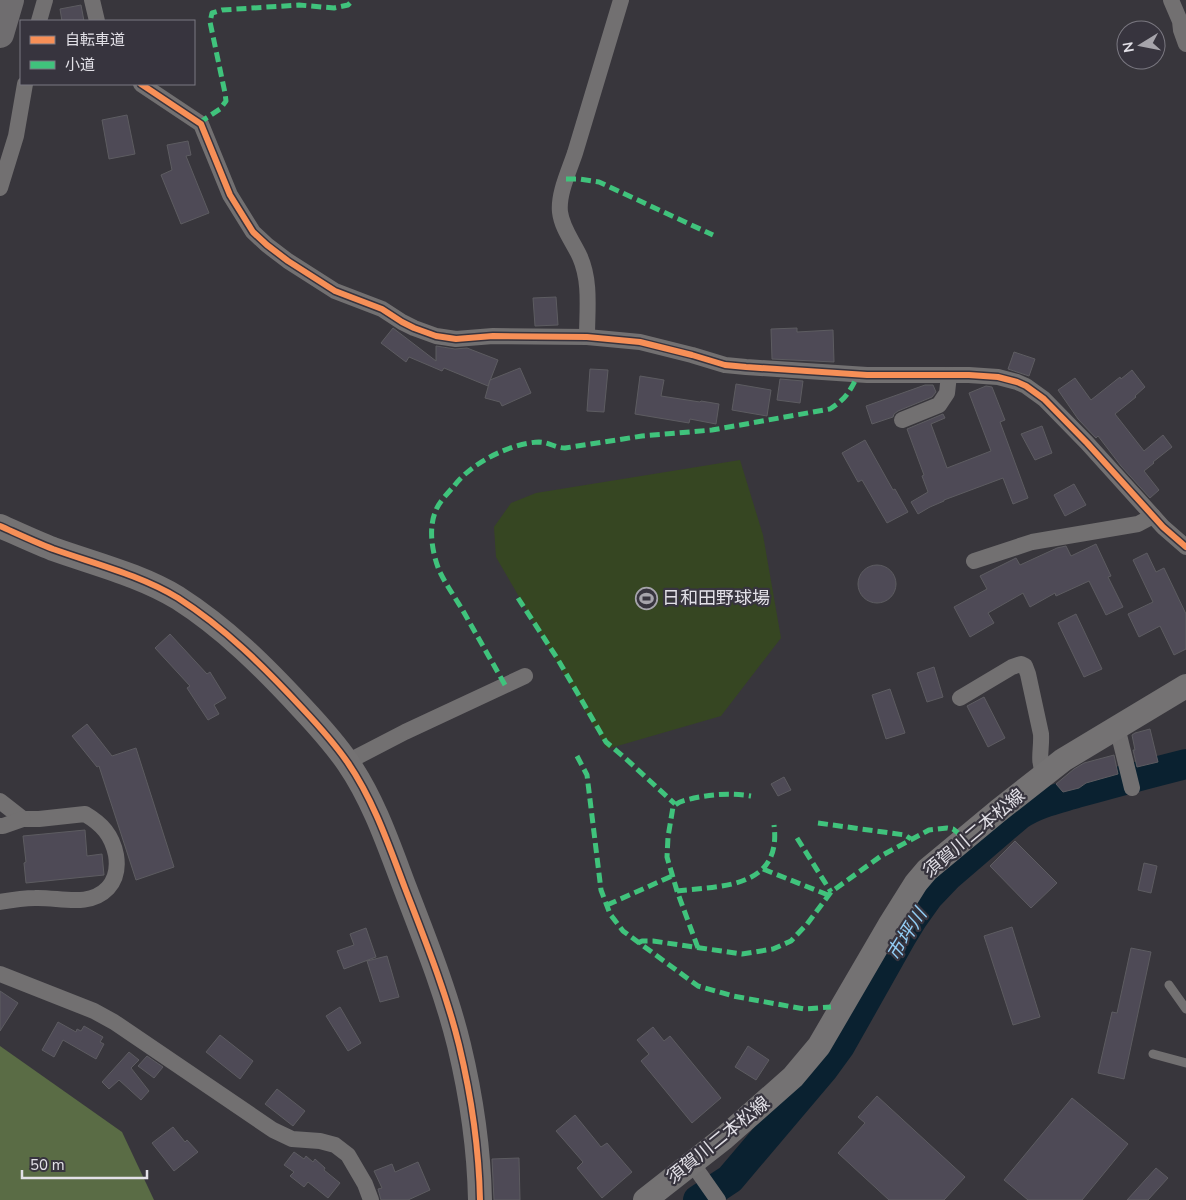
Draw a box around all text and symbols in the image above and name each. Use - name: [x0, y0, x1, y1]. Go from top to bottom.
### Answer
- legend: [20, 20, 195, 85]
- north arrow: [1116, 20, 1166, 70]
- text: 自転車道: [65, 30, 125, 50]
- text: N: [1118, 40, 1139, 54]
- text: 小道: [65, 55, 95, 75]
- sports icon: 日和田野球場: [634, 586, 658, 610]
- place label: 日和田野球場: [662, 586, 770, 610]
- street label: 須賀川二本松線: [918, 783, 1030, 883]
- water label: 市坪川: [881, 902, 934, 966]
- street label: 須賀川二本松線: [661, 1091, 775, 1189]
- scale bar: [22, 1148, 148, 1180]
- text: 50 m: [30, 1155, 65, 1175]

